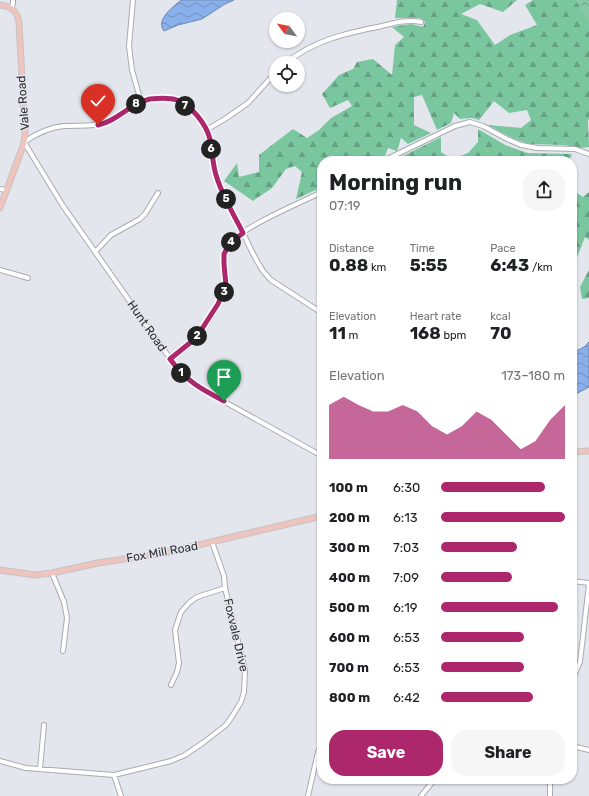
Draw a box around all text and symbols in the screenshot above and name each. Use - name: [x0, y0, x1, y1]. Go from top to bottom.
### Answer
- north arrow: [269, 12, 305, 48]
- map controls: [269, 12, 305, 92]
- button: locate: [269, 56, 305, 92]
- street label: Vale Road: [14, 75, 32, 131]
- pin: [81, 84, 115, 125]
- icon: check: [87, 90, 109, 112]
- pin: 8: [126, 94, 146, 114]
- pin: 7: [175, 96, 195, 116]
- text: 8: [132, 97, 140, 110]
- text: 7: [182, 99, 188, 112]
- pin: 6: [201, 139, 221, 159]
- text: 6: [207, 142, 215, 155]
- text: Morning run: [329, 169, 462, 196]
- button: share: [523, 169, 565, 211]
- pin: 5: [216, 189, 236, 209]
- text: 5: [222, 192, 230, 205]
- text: 07:19: [329, 198, 361, 213]
- pin: 4: [221, 232, 241, 252]
- text: 4: [227, 235, 235, 248]
- text: Distance: [329, 242, 374, 255]
- text: Time: [410, 242, 435, 255]
- text: Pace: [490, 242, 516, 255]
- text: 0.88: [329, 255, 368, 275]
- text: 5:55: [410, 255, 448, 275]
- text: 6:43: [490, 255, 529, 275]
- text: km: [368, 261, 386, 274]
- text: /km: [529, 261, 553, 274]
- pin: 3: [214, 282, 234, 302]
- text: 3: [220, 285, 228, 298]
- street label: Hunt Road: [124, 298, 170, 354]
- text: Elevation: [329, 310, 376, 323]
- text: Heart rate: [410, 310, 462, 323]
- text: kcal: [490, 310, 511, 323]
- text: 11: [329, 323, 346, 343]
- text: 168: [410, 323, 441, 343]
- text: 70: [490, 323, 512, 343]
- pin: 2: [187, 326, 207, 346]
- text: 2: [193, 329, 201, 342]
- text: m: [346, 329, 358, 342]
- text: bpm: [441, 329, 466, 342]
- pin: [207, 360, 241, 401]
- pin: 1: [171, 363, 191, 383]
- text: 1: [178, 366, 184, 379]
- icon: arrive: [213, 366, 235, 388]
- text: Elevation: [329, 368, 385, 383]
- text: 173–180 m: [501, 368, 565, 383]
- text: 100 m: [329, 480, 368, 495]
- text: 6:30: [393, 480, 420, 495]
- text: 200 m: [329, 510, 370, 525]
- text: 6:13: [393, 510, 418, 525]
- street label: Fox Mill Road: [125, 539, 199, 565]
- text: 300 m: [329, 540, 370, 555]
- text: 7:03: [393, 540, 419, 555]
- text: 400 m: [329, 570, 370, 585]
- text: 7:09: [393, 570, 419, 585]
- street label: Foxvale Drive: [221, 597, 251, 673]
- text: 500 m: [329, 600, 370, 615]
- text: 6:19: [393, 600, 417, 615]
- text: 600 m: [329, 630, 370, 645]
- text: 6:53: [393, 630, 420, 645]
- text: 700 m: [329, 660, 369, 675]
- text: 6:53: [393, 660, 420, 675]
- text: 800 m: [329, 690, 370, 705]
- text: 6:42: [393, 690, 420, 705]
- button: Save: [329, 730, 443, 776]
- button: Share: [451, 730, 565, 776]

